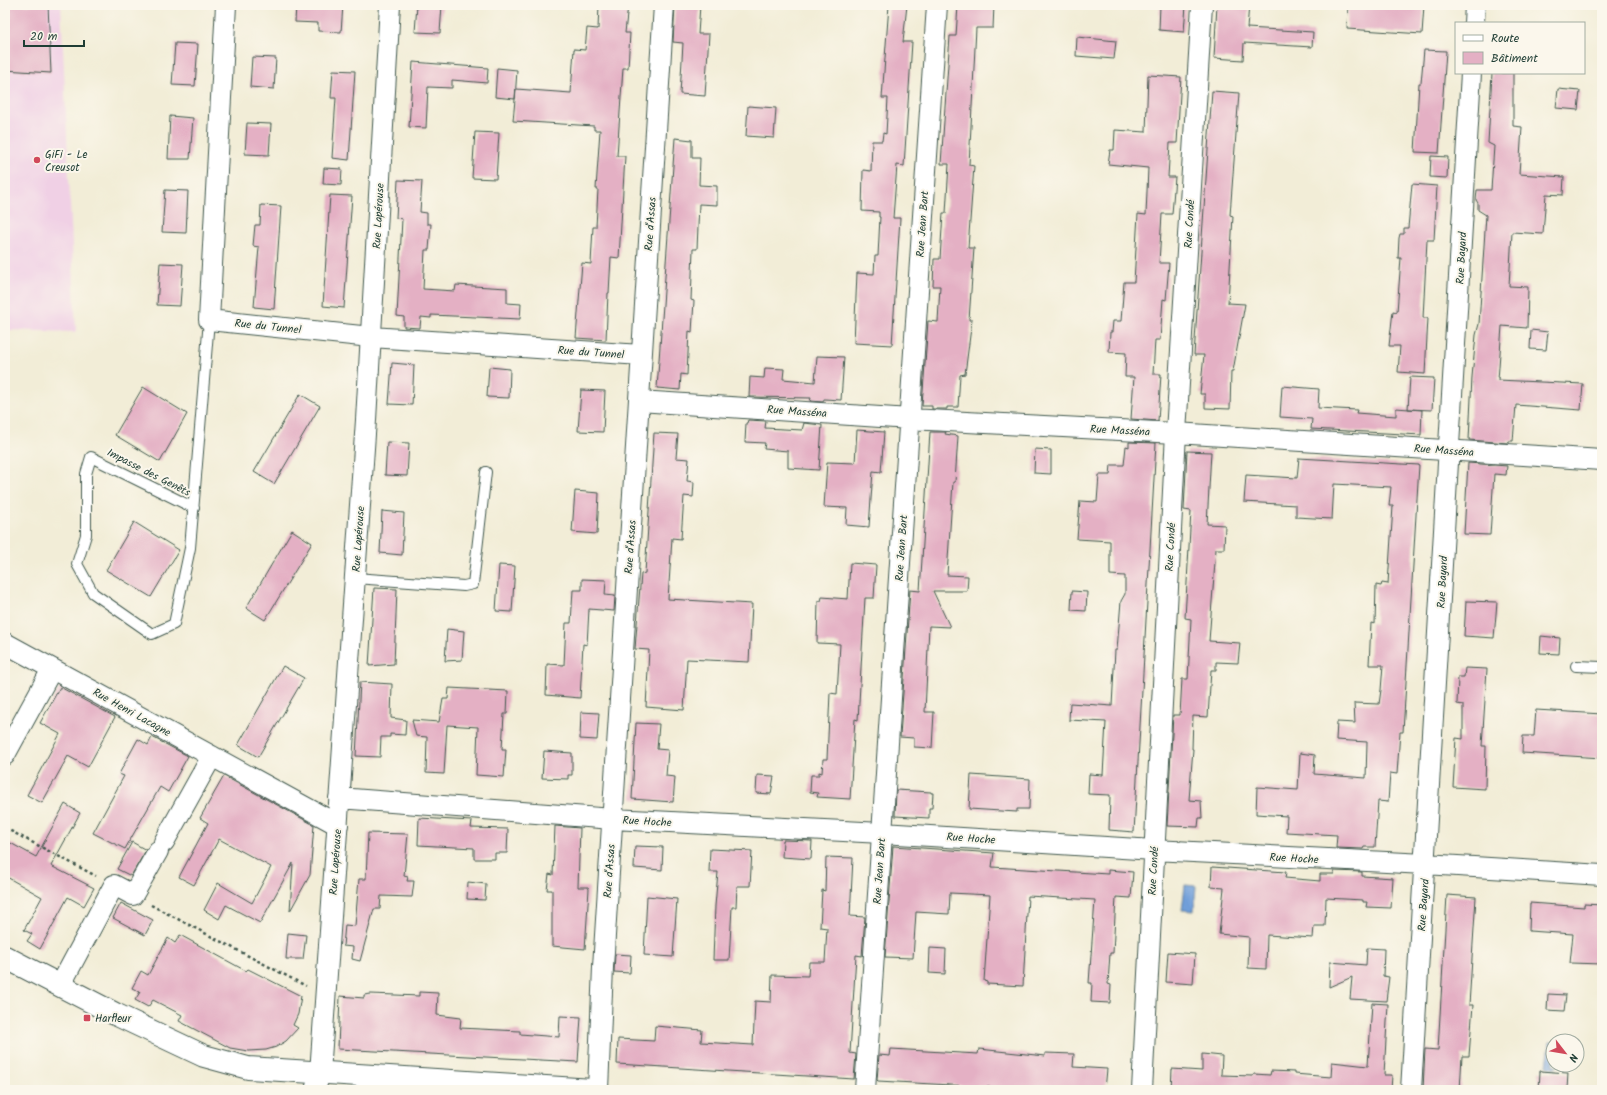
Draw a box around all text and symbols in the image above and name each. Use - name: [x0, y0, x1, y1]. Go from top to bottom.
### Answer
- scale bar: [24, 22, 84, 48]
- legend: [1455, 22, 1585, 74]
- text: 20 m: [30, 27, 58, 46]
- text: Route: [1491, 29, 1520, 48]
- text: Bâtiment: [1491, 49, 1538, 68]
- place label: GiFi - Le Creusot: [45, 146, 88, 177]
- marker: GiFi - Le Creusot: [32, 155, 42, 165]
- street label: Rue Lapérouse: [368, 183, 390, 249]
- street label: Rue Jean Bart: [912, 189, 934, 258]
- street label: Rue d'Assas: [640, 196, 662, 252]
- street label: Rue Condé: [1180, 198, 1200, 249]
- street label: Rue Bayard: [1452, 231, 1472, 285]
- street label: Rue du Tunnel: [234, 315, 302, 339]
- street label: Rue du Tunnel: [557, 342, 625, 364]
- street label: Rue Masséna: [766, 401, 828, 423]
- street label: Rue Masséna: [1089, 420, 1150, 442]
- street label: Rue Masséna: [1413, 440, 1475, 462]
- street label: Impasse des Genêts: [103, 444, 194, 502]
- street label: Rue Lapérouse: [348, 506, 370, 573]
- street label: Rue Jean Bart: [891, 513, 913, 582]
- street label: Rue d'Assas: [620, 519, 642, 575]
- street label: Rue Condé: [1161, 521, 1181, 572]
- street label: Rue Bayard: [1433, 555, 1453, 609]
- street label: Rue Henri Lacagne: [89, 684, 174, 742]
- street label: Rue Hoche: [622, 812, 672, 832]
- street label: Rue Hoche: [946, 828, 996, 850]
- street label: Rue Lapérouse: [325, 829, 347, 896]
- street label: Rue Jean Bart: [869, 836, 891, 905]
- street label: Rue d'Assas: [599, 843, 621, 899]
- street label: Rue Condé: [1144, 845, 1164, 896]
- street label: Rue Hoche: [1269, 849, 1319, 869]
- street label: Rue Bayard: [1413, 878, 1435, 932]
- place label: Harfleur: [95, 1010, 132, 1028]
- marker: Harfleur: [82, 1013, 92, 1023]
- north arrow: [1545, 1033, 1585, 1073]
- text: N: [1563, 1050, 1582, 1065]

